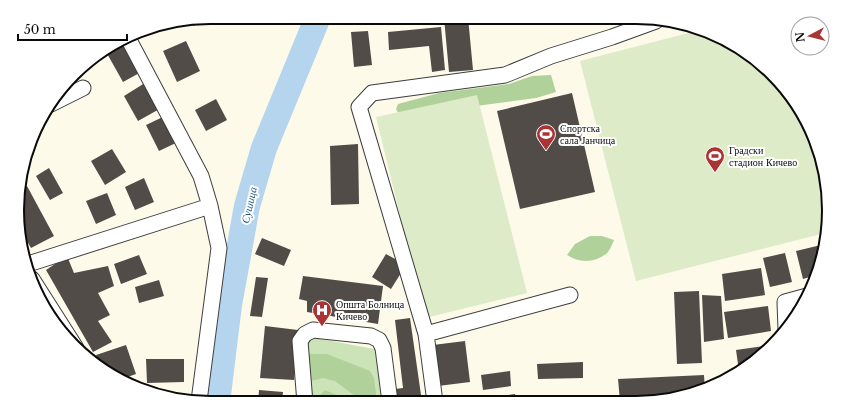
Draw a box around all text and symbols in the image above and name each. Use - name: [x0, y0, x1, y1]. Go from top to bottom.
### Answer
- scale bar: [18, 16, 127, 42]
- north arrow: [790, 16, 830, 56]
- text: 50 m: [24, 22, 56, 37]
- text: N: [792, 31, 808, 43]
- place label: Спортска сала Јанчица: [560, 122, 616, 147]
- sports icon: Спортска сала Јанчица: [535, 123, 557, 151]
- place label: Градски стадион Кичево: [729, 144, 797, 169]
- sports icon: Градски стадион Кичево: [704, 145, 726, 173]
- water label: Сушица: [238, 185, 260, 225]
- place label: Општа Болница Кичево: [336, 298, 405, 323]
- hospital icon: Општа Болница Кичево: [311, 299, 333, 327]

